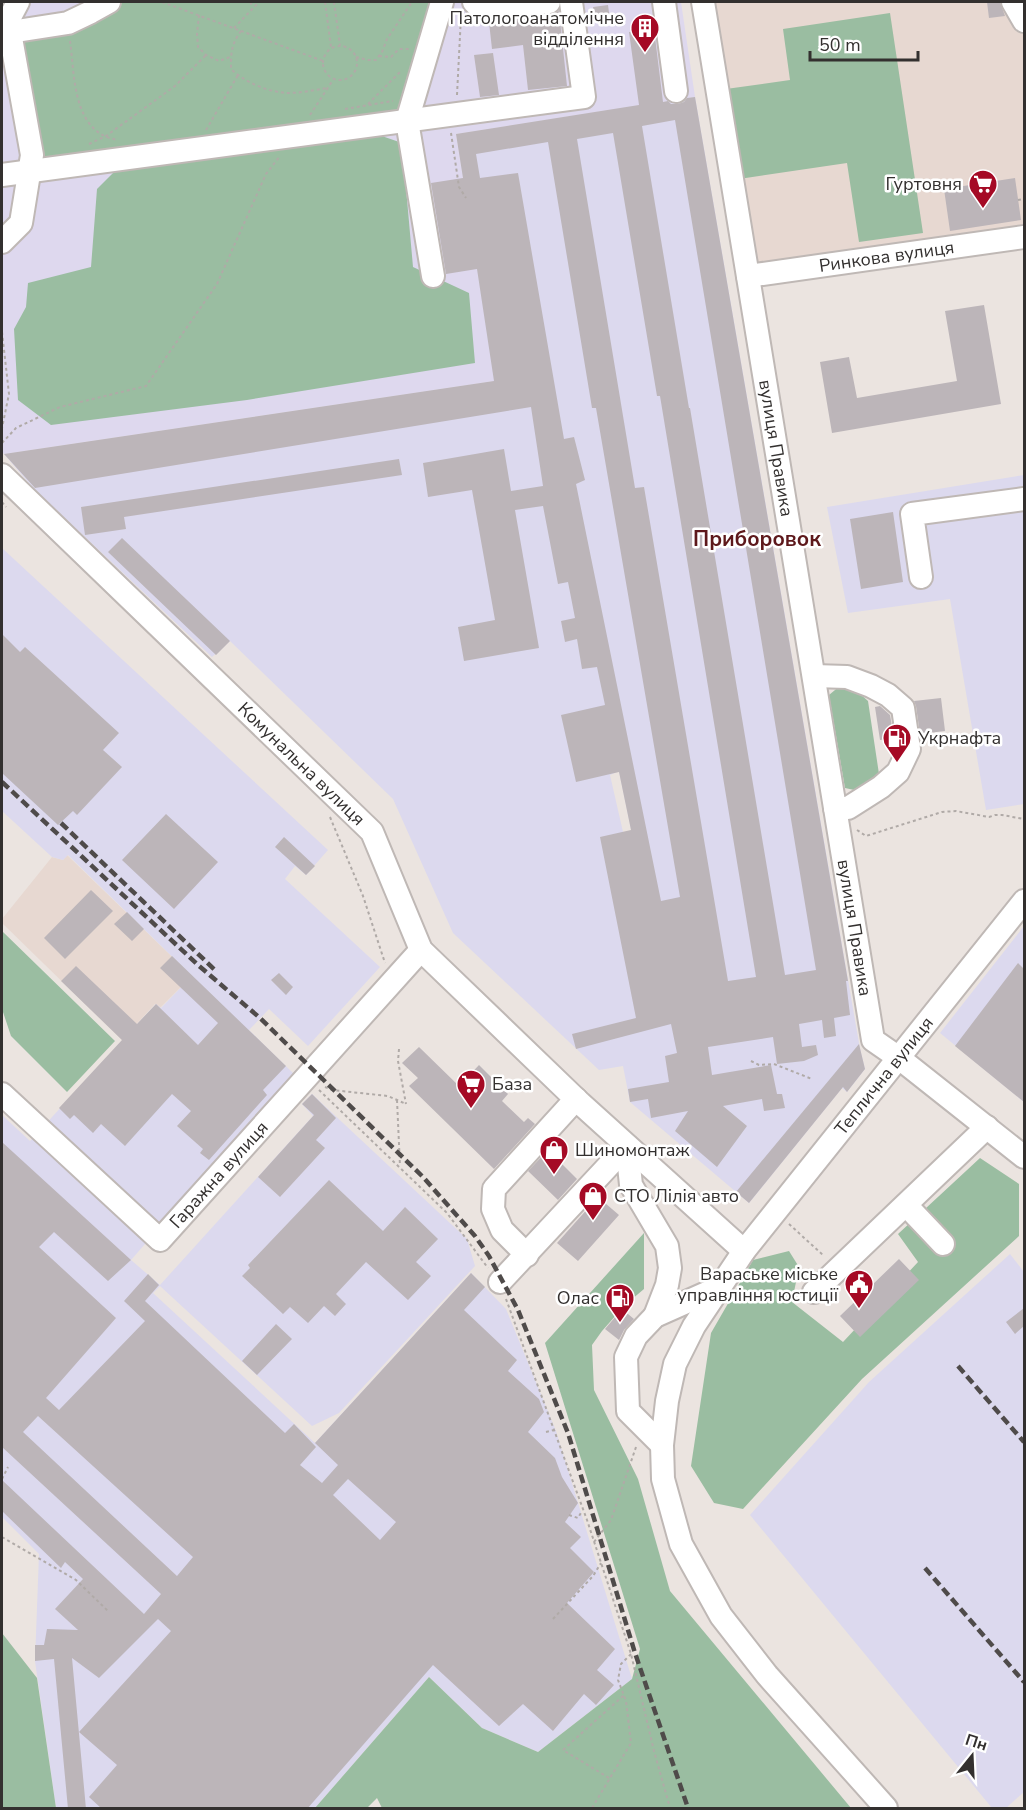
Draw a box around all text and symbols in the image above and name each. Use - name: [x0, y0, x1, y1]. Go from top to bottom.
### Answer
- place label: Патологоанатомічне відділення: [450, 6, 624, 51]
- building icon: Патологоанатомічне відділення: [629, 12, 661, 54]
- scale bar: [810, 24, 918, 62]
- text: 50 m: [819, 33, 861, 57]
- supermarket icon: Гуртовня: [967, 168, 999, 210]
- place label: Гуртовня: [885, 172, 962, 196]
- street label: Ринкова вулиця: [817, 235, 956, 278]
- street label: вулиця Правика: [753, 378, 799, 518]
- district label: Приборовок: [693, 525, 821, 553]
- street label: Комунальна вулиця: [232, 697, 370, 831]
- fuel station icon: Укрнафта: [881, 722, 913, 764]
- place label: Укрнафта: [917, 726, 1001, 750]
- street label: вулиця Правика: [832, 857, 878, 998]
- street label: Теплична вулиця: [829, 1012, 939, 1140]
- supermarket icon: База: [455, 1068, 487, 1110]
- place label: База: [492, 1072, 532, 1096]
- street label: Гаражна вулиця: [164, 1116, 273, 1233]
- shop icon: Шиномонтаж: [538, 1134, 570, 1176]
- place label: Шиномонтаж: [575, 1138, 691, 1162]
- shop icon: СТО Лілія авто: [577, 1180, 609, 1222]
- place label: СТО Лілія авто: [614, 1184, 739, 1208]
- place label: Вараське міське управління юстиції: [677, 1262, 839, 1307]
- public building icon: Вараське міське управління юстиції: [843, 1268, 875, 1310]
- fuel station icon: Олас: [604, 1282, 636, 1324]
- place label: Олас: [557, 1286, 599, 1310]
- north arrow: [942, 1726, 1002, 1786]
- text: Пн: [962, 1729, 990, 1757]

